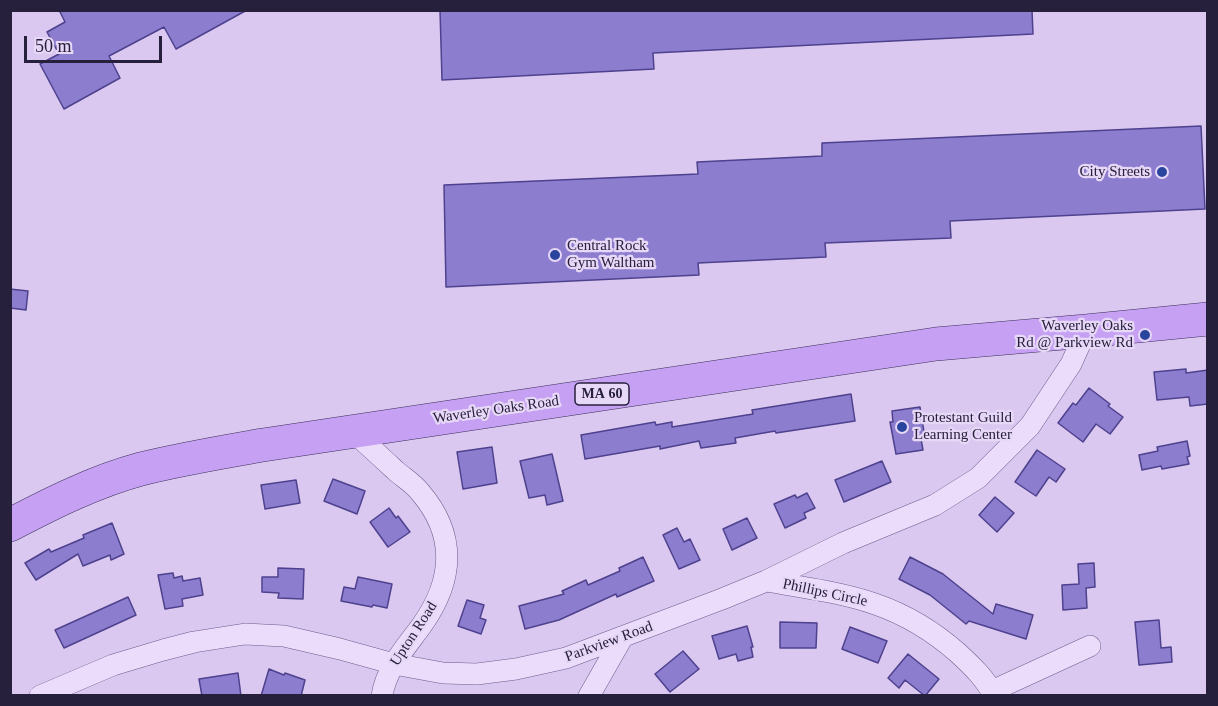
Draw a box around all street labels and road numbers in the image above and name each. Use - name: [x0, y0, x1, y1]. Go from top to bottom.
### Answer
- road number: MA 60: [575, 383, 629, 405]
- street label: Waverley Oaks Road: [432, 392, 560, 428]
- street label: Phillips Circle: [781, 575, 869, 611]
- street label: Upton Road: [387, 599, 441, 669]
- street label: Parkview Road: [563, 618, 655, 666]

